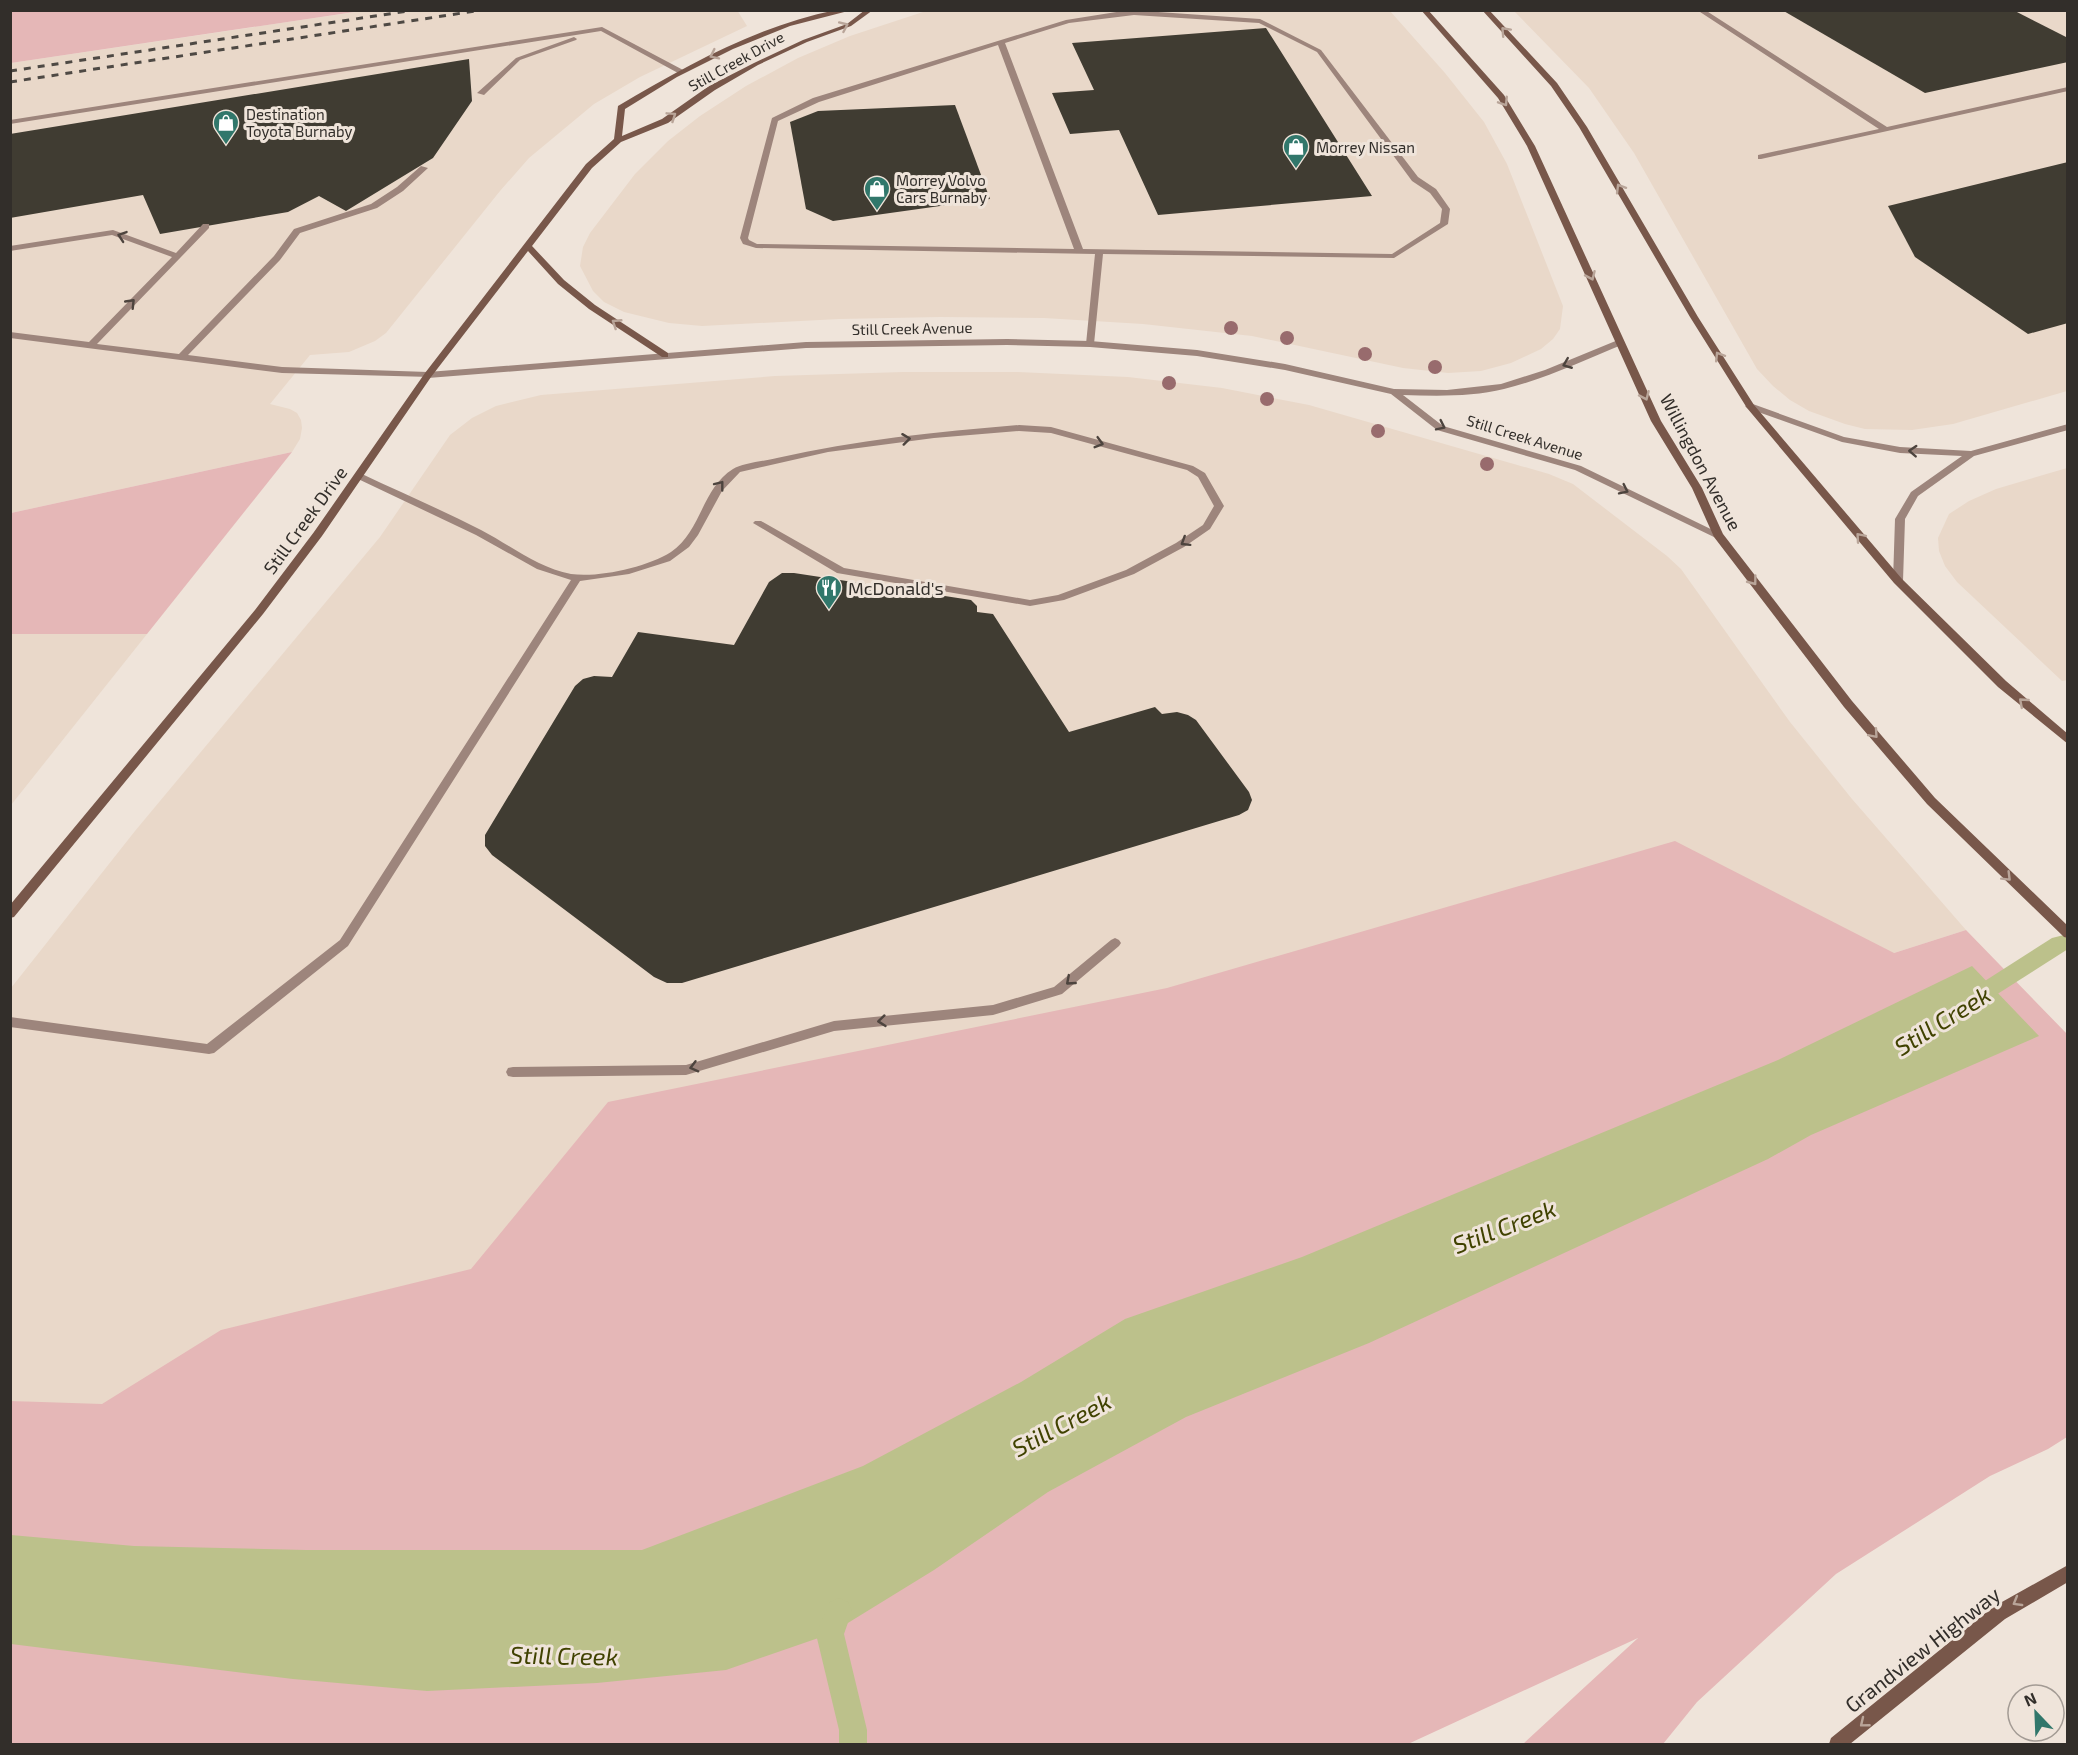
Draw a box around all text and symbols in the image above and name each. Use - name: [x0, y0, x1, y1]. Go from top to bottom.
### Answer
- one-way arrow: [837, 21, 848, 33]
- street label: Still Creek Drive: [685, 27, 787, 95]
- one-way arrow: [1501, 28, 1512, 38]
- one-way arrow: [710, 48, 721, 59]
- one-way arrow: [1496, 96, 1507, 107]
- place label: Destination Toyota Burnaby: [246, 105, 352, 140]
- shop icon: Destination Toyota Burnaby: [211, 108, 241, 146]
- one-way arrow: [666, 112, 676, 124]
- shop icon: Morrey Nissan: [1281, 132, 1311, 170]
- place label: Morrey Nissan: [1316, 138, 1415, 156]
- place label: Morrey Volvo Cars Burnaby: [896, 171, 987, 206]
- shop icon: Morrey Volvo Cars Burnaby: [862, 174, 892, 212]
- one-way arrow: [1616, 184, 1627, 194]
- one-way arrow: [117, 230, 128, 243]
- one-way arrow: [1584, 270, 1596, 281]
- one-way arrow: [124, 300, 135, 310]
- street label: Still Creek Avenue: [851, 318, 973, 338]
- one-way arrow: [612, 319, 623, 330]
- one-way arrow: [1714, 352, 1726, 362]
- one-way arrow: [1562, 357, 1573, 369]
- one-way arrow: [1638, 389, 1650, 400]
- street label: Willingdon Avenue: [1656, 390, 1746, 534]
- street label: Still Creek Avenue: [1465, 411, 1585, 463]
- one-way arrow: [1435, 418, 1446, 430]
- one-way arrow: [901, 433, 911, 445]
- one-way arrow: [1093, 436, 1104, 448]
- one-way arrow: [1908, 445, 1918, 458]
- street label: Still Creek Drive: [259, 462, 351, 578]
- one-way arrow: [713, 481, 724, 492]
- one-way arrow: [1618, 482, 1629, 494]
- one-way arrow: [1856, 533, 1867, 544]
- one-way arrow: [1180, 534, 1191, 545]
- restaurant icon: McDonald's: [814, 573, 844, 611]
- one-way arrow: [1746, 575, 1757, 586]
- place label: McDonald's: [848, 577, 944, 599]
- one-way arrow: [2019, 698, 2030, 709]
- one-way arrow: [1867, 727, 1878, 738]
- one-way arrow: [2000, 870, 2011, 880]
- one-way arrow: [1066, 973, 1077, 984]
- water label: Still Creek: [1888, 979, 1996, 1061]
- one-way arrow: [878, 1014, 887, 1027]
- one-way arrow: [689, 1060, 699, 1072]
- water label: Still Creek: [1448, 1193, 1560, 1259]
- water label: Still Creek: [1006, 1386, 1116, 1462]
- street label: Grandview Highway: [1840, 1581, 2004, 1717]
- one-way arrow: [2013, 1595, 2023, 1607]
- water label: Still Creek: [510, 1640, 618, 1670]
- north arrow: [2006, 1683, 2066, 1743]
- text: N: [2021, 1688, 2039, 1710]
- one-way arrow: [1860, 1715, 1871, 1726]

